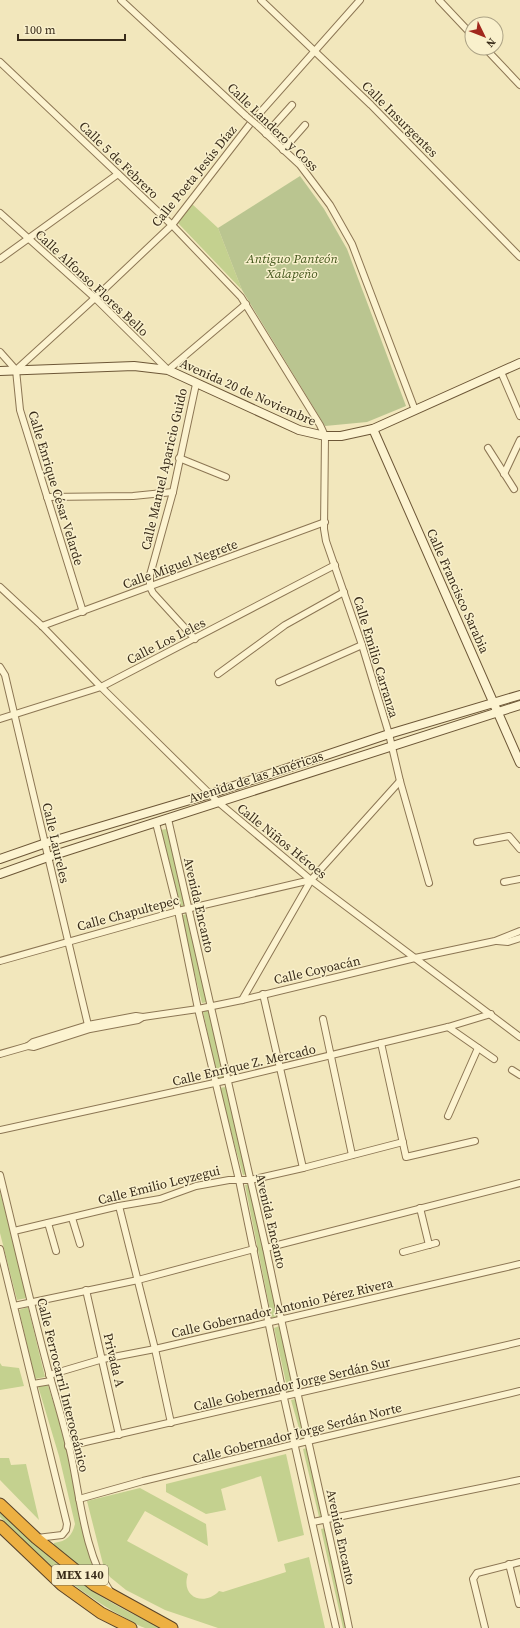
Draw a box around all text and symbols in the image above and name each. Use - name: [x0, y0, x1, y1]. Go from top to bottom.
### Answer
- scale bar: [18, 16, 125, 42]
- north arrow: [464, 16, 504, 56]
- text: 100 m: [24, 22, 56, 38]
- text: N: [483, 34, 499, 51]
- street label: Calle Insurgentes: [358, 77, 442, 161]
- street label: Calle Landero y Coss: [224, 79, 322, 175]
- street label: Calle 5 de Febrero: [76, 118, 162, 202]
- street label: Calle Poeta Jesús Díaz: [148, 122, 240, 230]
- street label: Calle Alfonso Flores Bello: [32, 226, 152, 340]
- park label: Antiguo Panteón Xalapeño: [245, 250, 338, 282]
- street label: Avenida 20 de Noviembre: [177, 354, 319, 430]
- street label: Calle Manuel Aparicio Guido: [137, 386, 191, 552]
- street label: Calle Enrique César Velarde: [24, 409, 88, 568]
- street label: Calle Francisco Sarabia: [423, 526, 493, 656]
- street label: Calle Miguel Negrete: [120, 535, 240, 593]
- street label: Calle Emilio Carranza: [349, 594, 403, 720]
- street label: Calle Los Leles: [124, 614, 209, 668]
- street label: Avenida de las Américas: [187, 747, 326, 807]
- street label: Calle Niños Héroes: [234, 800, 331, 883]
- street label: Calle Laureles: [38, 801, 74, 885]
- street label: Avenida Encanto: [180, 856, 218, 954]
- street label: Calle Chapultepec: [75, 891, 181, 935]
- street label: Calle Coyoacán: [272, 952, 362, 988]
- street label: Calle Enrique Z. Mercado: [171, 1040, 317, 1090]
- street label: Calle Emilio Leyzegui: [96, 1162, 222, 1208]
- street label: Avenida Encanto: [252, 1172, 290, 1270]
- street label: Calle Gobernador Antonio Pérez Rivera: [169, 1274, 395, 1342]
- street label: Calle Ferrocarril Interoceánico: [33, 1296, 93, 1474]
- street label: Privada A: [100, 1331, 129, 1389]
- street label: Calle Gobernador Jorge Serdán Sur: [192, 1353, 393, 1415]
- street label: Calle Gobernador Jorge Serdán Norte: [191, 1399, 404, 1467]
- street label: Avenida Encanto: [323, 1488, 359, 1586]
- road number: MEX 140: [52, 1565, 108, 1585]

